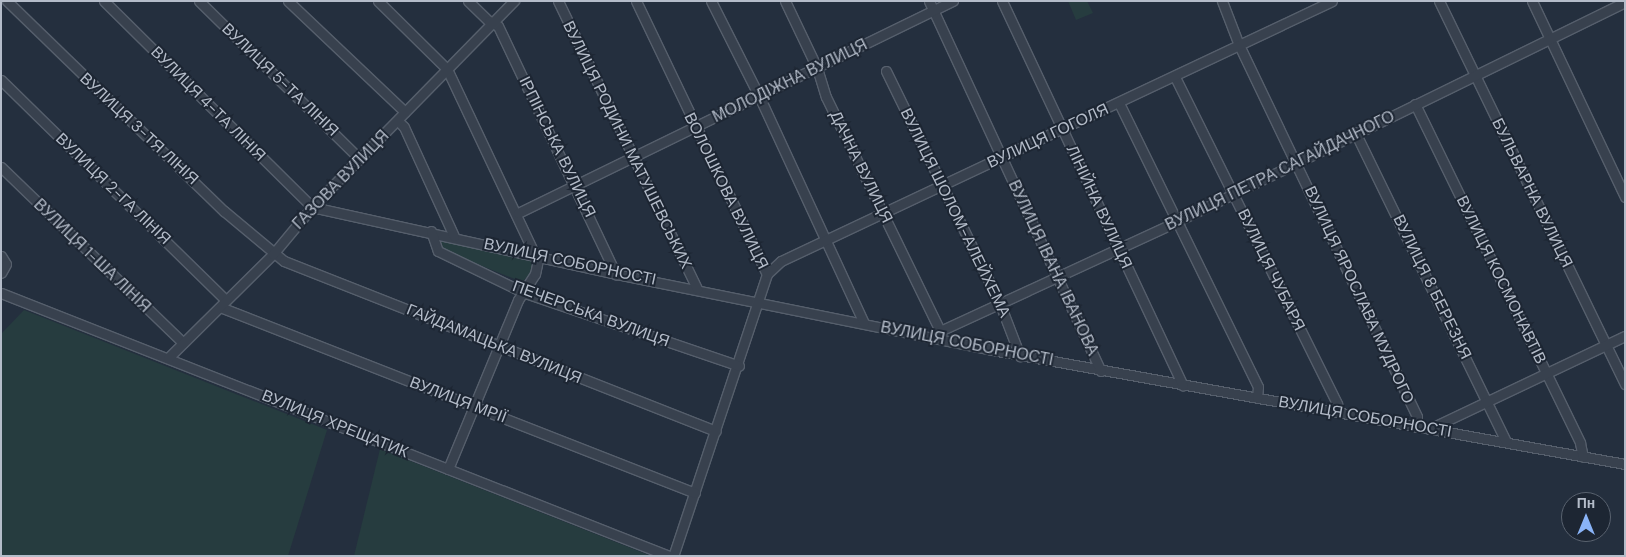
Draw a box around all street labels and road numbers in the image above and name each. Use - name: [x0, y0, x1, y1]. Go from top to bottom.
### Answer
- street label: ВУЛИЦЯ РОДИНИ МАТУШЕВСЬКИХ: [558, 18, 696, 272]
- street label: ВУЛИЦЯ 5-ТА ЛІНІЯ: [218, 19, 342, 141]
- street label: МОЛОДІЖНА ВУЛИЦЯ: [709, 35, 871, 127]
- street label: ВУЛИЦЯ 4-ТА ЛІНІЯ: [147, 43, 269, 165]
- street label: ВУЛИЦЯ 3-ТЯ ЛІНІЯ: [76, 69, 202, 189]
- street label: ІРПІНСЬКА ВУЛИЦЯ: [515, 74, 599, 220]
- street label: ВУЛИЦЯ ГОГОЛЯ: [984, 99, 1112, 173]
- street label: ВУЛИЦЯ ШОЛОМ-АЛЕЙХЕМА: [896, 105, 1014, 321]
- street label: ВУЛИЦЯ ПЕТРА САГАЙДАЧНОГО: [1162, 107, 1398, 235]
- street label: ДАЧНА ВУЛИЦЯ: [826, 108, 896, 226]
- street label: ВОЛОШКОВА ВУЛИЦЯ: [680, 110, 772, 272]
- street label: БУЛЬВАРНА ВУЛИЦЯ: [1487, 115, 1577, 271]
- street label: ГАЗОВА ВУЛИЦЯ: [289, 126, 393, 234]
- street label: ВУЛИЦЯ 2-ГА ЛІНІЯ: [52, 129, 174, 249]
- street label: ЛІНІЙНА ВУЛИЦЯ: [1062, 142, 1136, 272]
- street label: ВУЛИЦЯ ІВАНА ІВАНОВА: [1004, 177, 1102, 359]
- street label: ВУЛИЦЯ ЯРОСЛАВА МУДРОГО: [1300, 183, 1418, 407]
- street label: ВУЛИЦЯ КОСМОНАВТІВ: [1452, 193, 1550, 367]
- street label: ВУЛИЦЯ 1-ША ЛІНІЯ: [30, 195, 154, 317]
- street label: ВУЛИЦЯ ЧУБАРЯ: [1233, 206, 1309, 334]
- street label: ВУЛИЦЯ 8 БЕРЕЗНЯ: [1389, 212, 1475, 362]
- street label: ВУЛИЦЯ СОБОРНОСТІ: [482, 234, 658, 290]
- street label: ПЕЧЕРСЬКА ВУЛИЦЯ: [510, 277, 672, 351]
- street label: ГАЙДАМАЦЬКА ВУЛИЦЯ: [404, 300, 584, 388]
- street label: ВУЛИЦЯ СОБОРНОСТІ: [879, 318, 1055, 370]
- street label: ВУЛИЦЯ МРІЇ: [407, 373, 509, 427]
- street label: ВУЛИЦЯ ХРЕЩАТИК: [259, 386, 411, 462]
- street label: ВУЛИЦЯ СОБОРНОСТІ: [1277, 392, 1453, 442]

